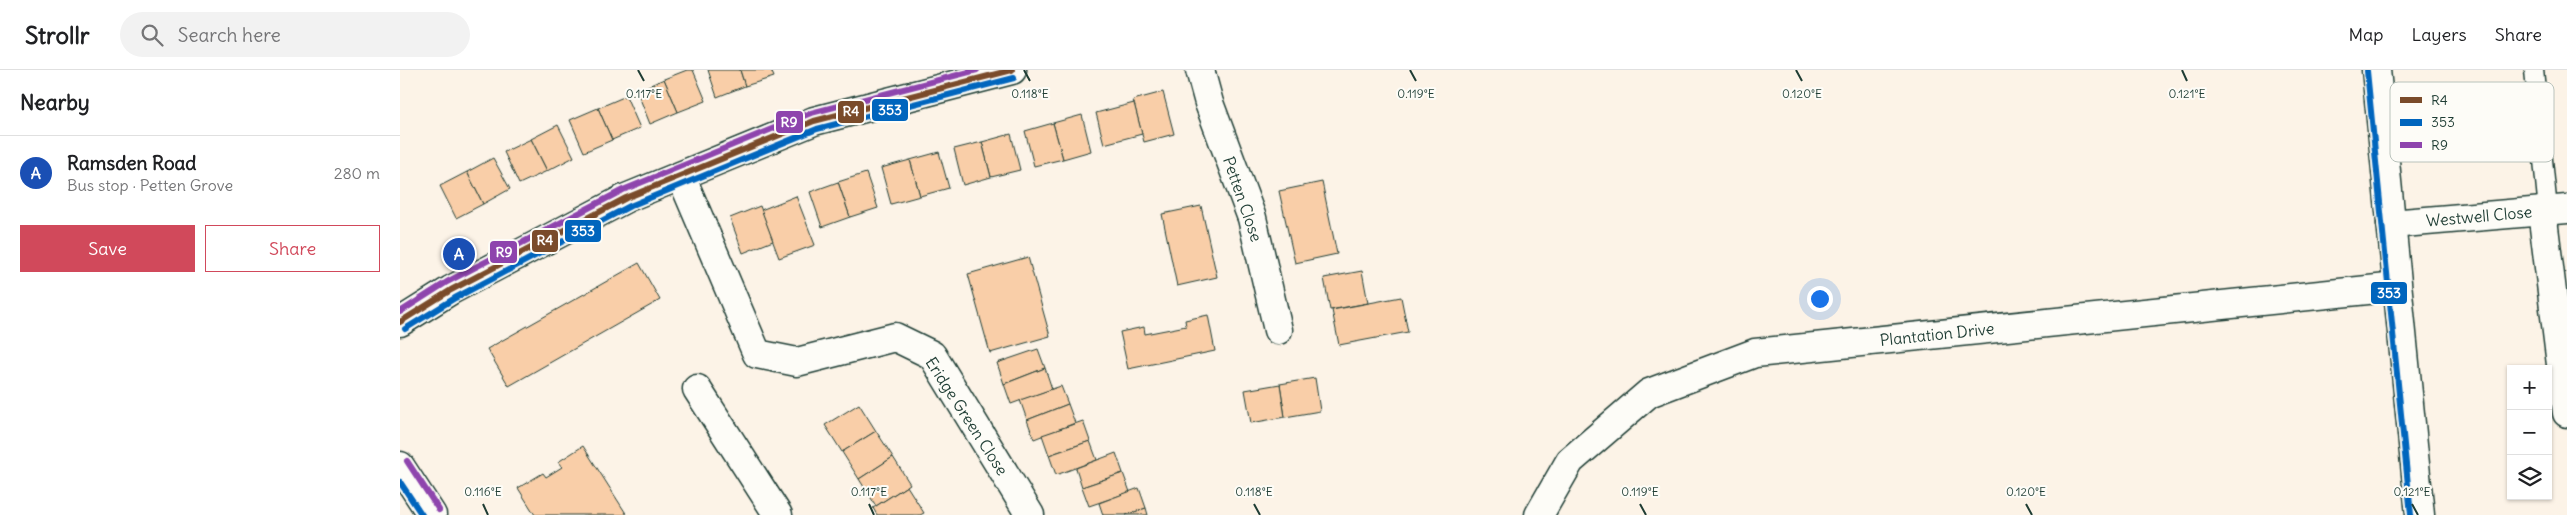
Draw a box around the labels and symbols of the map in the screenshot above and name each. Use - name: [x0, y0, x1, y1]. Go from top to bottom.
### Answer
- legend: [2390, 82, 2554, 162]
- text: 0.117°E: [626, 86, 662, 101]
- text: 0.118°E: [1011, 86, 1049, 101]
- text: 0.119°E: [1397, 86, 1435, 101]
- text: 0.120°E: [1782, 86, 1822, 101]
- text: 0.121°E: [2168, 86, 2206, 101]
- text: R4: [2431, 91, 2448, 109]
- line badge: 353: [871, 98, 909, 122]
- line badge: R4: [837, 100, 865, 124]
- text: 353: [878, 101, 902, 119]
- text: R4: [843, 102, 859, 120]
- line badge: R9: [775, 110, 804, 134]
- text: R9: [781, 113, 797, 131]
- text: 353: [2431, 113, 2455, 131]
- text: R9: [2431, 136, 2448, 154]
- street label: Petten Close: [1219, 154, 1267, 244]
- street label: Westwell Close: [2425, 201, 2533, 231]
- line badge: 353: [564, 219, 602, 243]
- text: 353: [571, 222, 595, 240]
- line badge: R4: [531, 229, 559, 253]
- text: R4: [537, 231, 553, 249]
- pin: A: [443, 235, 475, 273]
- line badge: R9: [489, 240, 518, 264]
- text: R9: [496, 243, 512, 261]
- line badge: 353: [2370, 281, 2408, 305]
- text: 353: [2377, 284, 2401, 302]
- your location: [1807, 286, 1833, 312]
- street label: Plantation Drive: [1879, 318, 1995, 350]
- street label: Eridge Green Close: [921, 353, 1013, 479]
- text: 0.116°E: [464, 484, 502, 499]
- text: 0.117°E: [851, 484, 887, 499]
- text: 0.118°E: [1235, 484, 1273, 499]
- text: 0.119°E: [1621, 484, 1659, 499]
- text: 0.120°E: [2006, 484, 2046, 499]
- text: 0.121°E: [2393, 484, 2431, 499]

